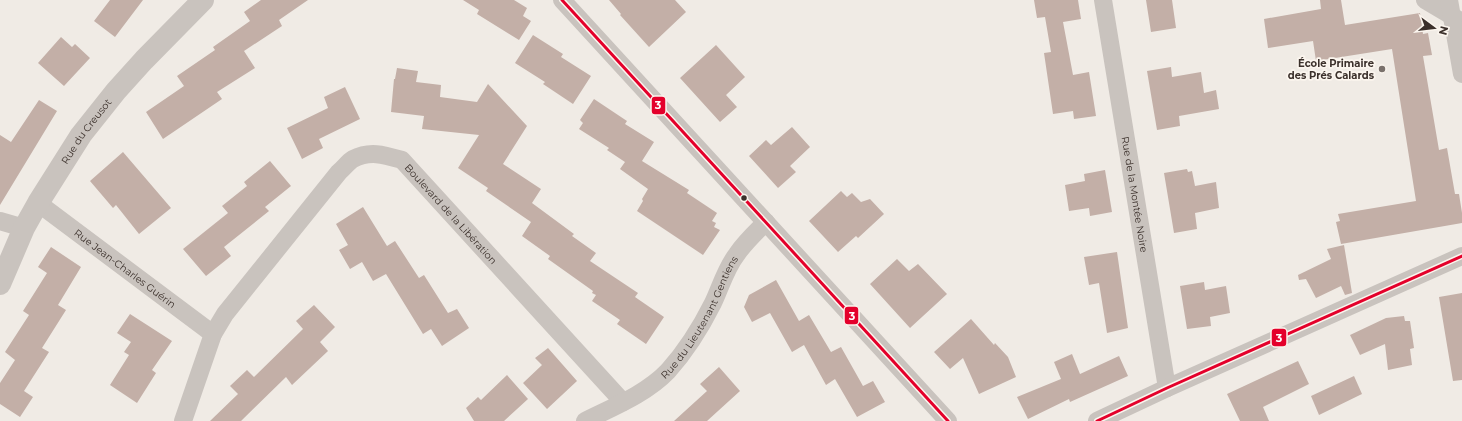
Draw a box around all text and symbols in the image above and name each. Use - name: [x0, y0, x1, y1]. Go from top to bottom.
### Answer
- north arrow: [1414, 8, 1454, 48]
- text: N: [1436, 24, 1452, 37]
- place label: École Primaire des Prés Calards: [1288, 57, 1375, 82]
- marker: École Primaire des Prés Calards: [1377, 64, 1387, 74]
- street label: Rue du Creusot: [58, 96, 114, 166]
- line badge: 3: [651, 96, 666, 115]
- text: 3: [654, 98, 662, 112]
- street label: Rue de la Montée Noire: [1119, 135, 1151, 253]
- street label: Boulevard de la Libération: [402, 161, 500, 267]
- unlabelled marker: [739, 193, 749, 203]
- street label: Rue Jean-Charles Guérin: [72, 226, 179, 311]
- street label: Rue du Lieutenant Gentiens: [658, 253, 740, 381]
- line badge: 3: [844, 306, 859, 325]
- text: 3: [848, 309, 856, 323]
- line badge: 3: [1271, 328, 1287, 347]
- text: 3: [1275, 331, 1283, 345]

